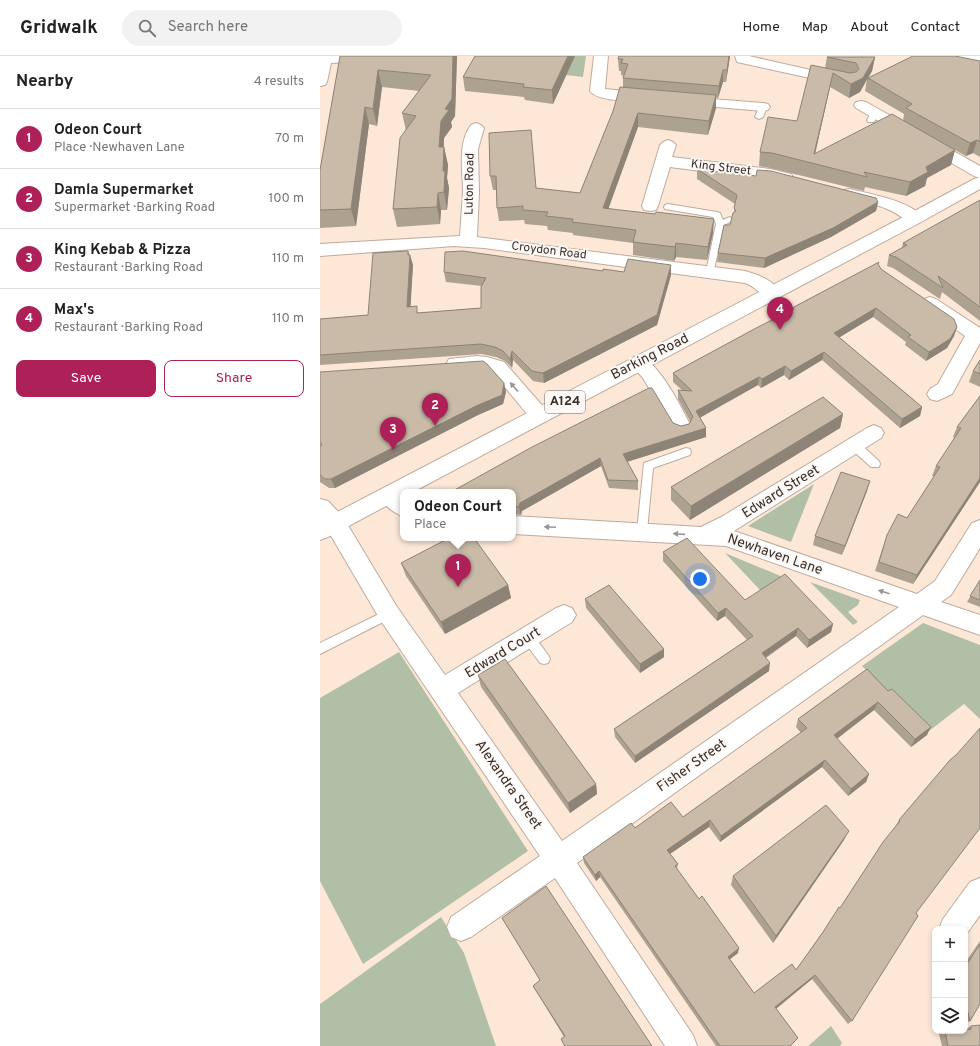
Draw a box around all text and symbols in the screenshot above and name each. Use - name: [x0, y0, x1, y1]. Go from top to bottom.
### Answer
- search box: [122, 10, 402, 46]
- text: Gridwalk: [20, 16, 98, 40]
- icon: search: [136, 17, 158, 39]
- text: Search here: [168, 18, 248, 37]
- text: Home: [743, 19, 780, 36]
- text: Map: [802, 19, 828, 36]
- text: About: [850, 19, 889, 36]
- text: Contact: [911, 19, 960, 36]
- text: Nearby: [16, 71, 73, 93]
- text: 4 results: [254, 74, 304, 90]
- text: Odeon Court: [54, 121, 142, 140]
- text: 1: [26, 131, 32, 147]
- text: 70 m: [275, 131, 304, 147]
- text: Place · Newhaven Lane: [54, 140, 185, 156]
- street label: Luton Road: [461, 153, 479, 215]
- street label: King Street: [690, 156, 752, 180]
- text: Damla Supermarket: [54, 181, 194, 200]
- text: 2: [25, 191, 33, 207]
- text: 100 m: [268, 191, 304, 207]
- text: Supermarket · Barking Road: [54, 200, 215, 216]
- street label: Croydon Road: [510, 238, 588, 264]
- text: King Kebab & Pizza: [54, 241, 191, 260]
- text: 3: [25, 251, 33, 267]
- text: 110 m: [272, 251, 304, 267]
- text: Restaurant · Barking Road: [54, 260, 203, 276]
- pin: 4: [767, 297, 793, 330]
- text: Max's: [54, 301, 94, 320]
- text: 4: [25, 311, 33, 327]
- text: 110 m: [272, 311, 304, 327]
- text: Restaurant · Barking Road: [54, 320, 203, 336]
- street label: Barking Road: [608, 330, 692, 384]
- button: Save: [16, 360, 156, 397]
- button: Share: [164, 360, 304, 397]
- one-way arrow: [509, 381, 518, 392]
- road number: A124: [545, 391, 585, 413]
- pin: 2: [422, 393, 448, 426]
- pin: 3: [380, 417, 406, 450]
- street label: Edward Street: [739, 461, 823, 523]
- popup: [400, 489, 516, 541]
- text: Odeon Court: [414, 498, 502, 517]
- text: Place: [414, 517, 446, 533]
- one-way arrow: [543, 524, 556, 530]
- one-way arrow: [673, 531, 685, 538]
- street label: Newhaven Lane: [725, 531, 825, 579]
- pin: 1: [445, 554, 471, 587]
- your location: [690, 569, 710, 589]
- one-way arrow: [878, 588, 890, 594]
- street label: Edward Court: [462, 624, 544, 682]
- street label: Fisher Street: [654, 736, 730, 796]
- street label: Alexandra Street: [471, 737, 545, 833]
- map controls: [932, 926, 968, 1034]
- button: +: [932, 926, 968, 962]
- button: −: [932, 962, 968, 998]
- button: layers: [932, 998, 968, 1034]

